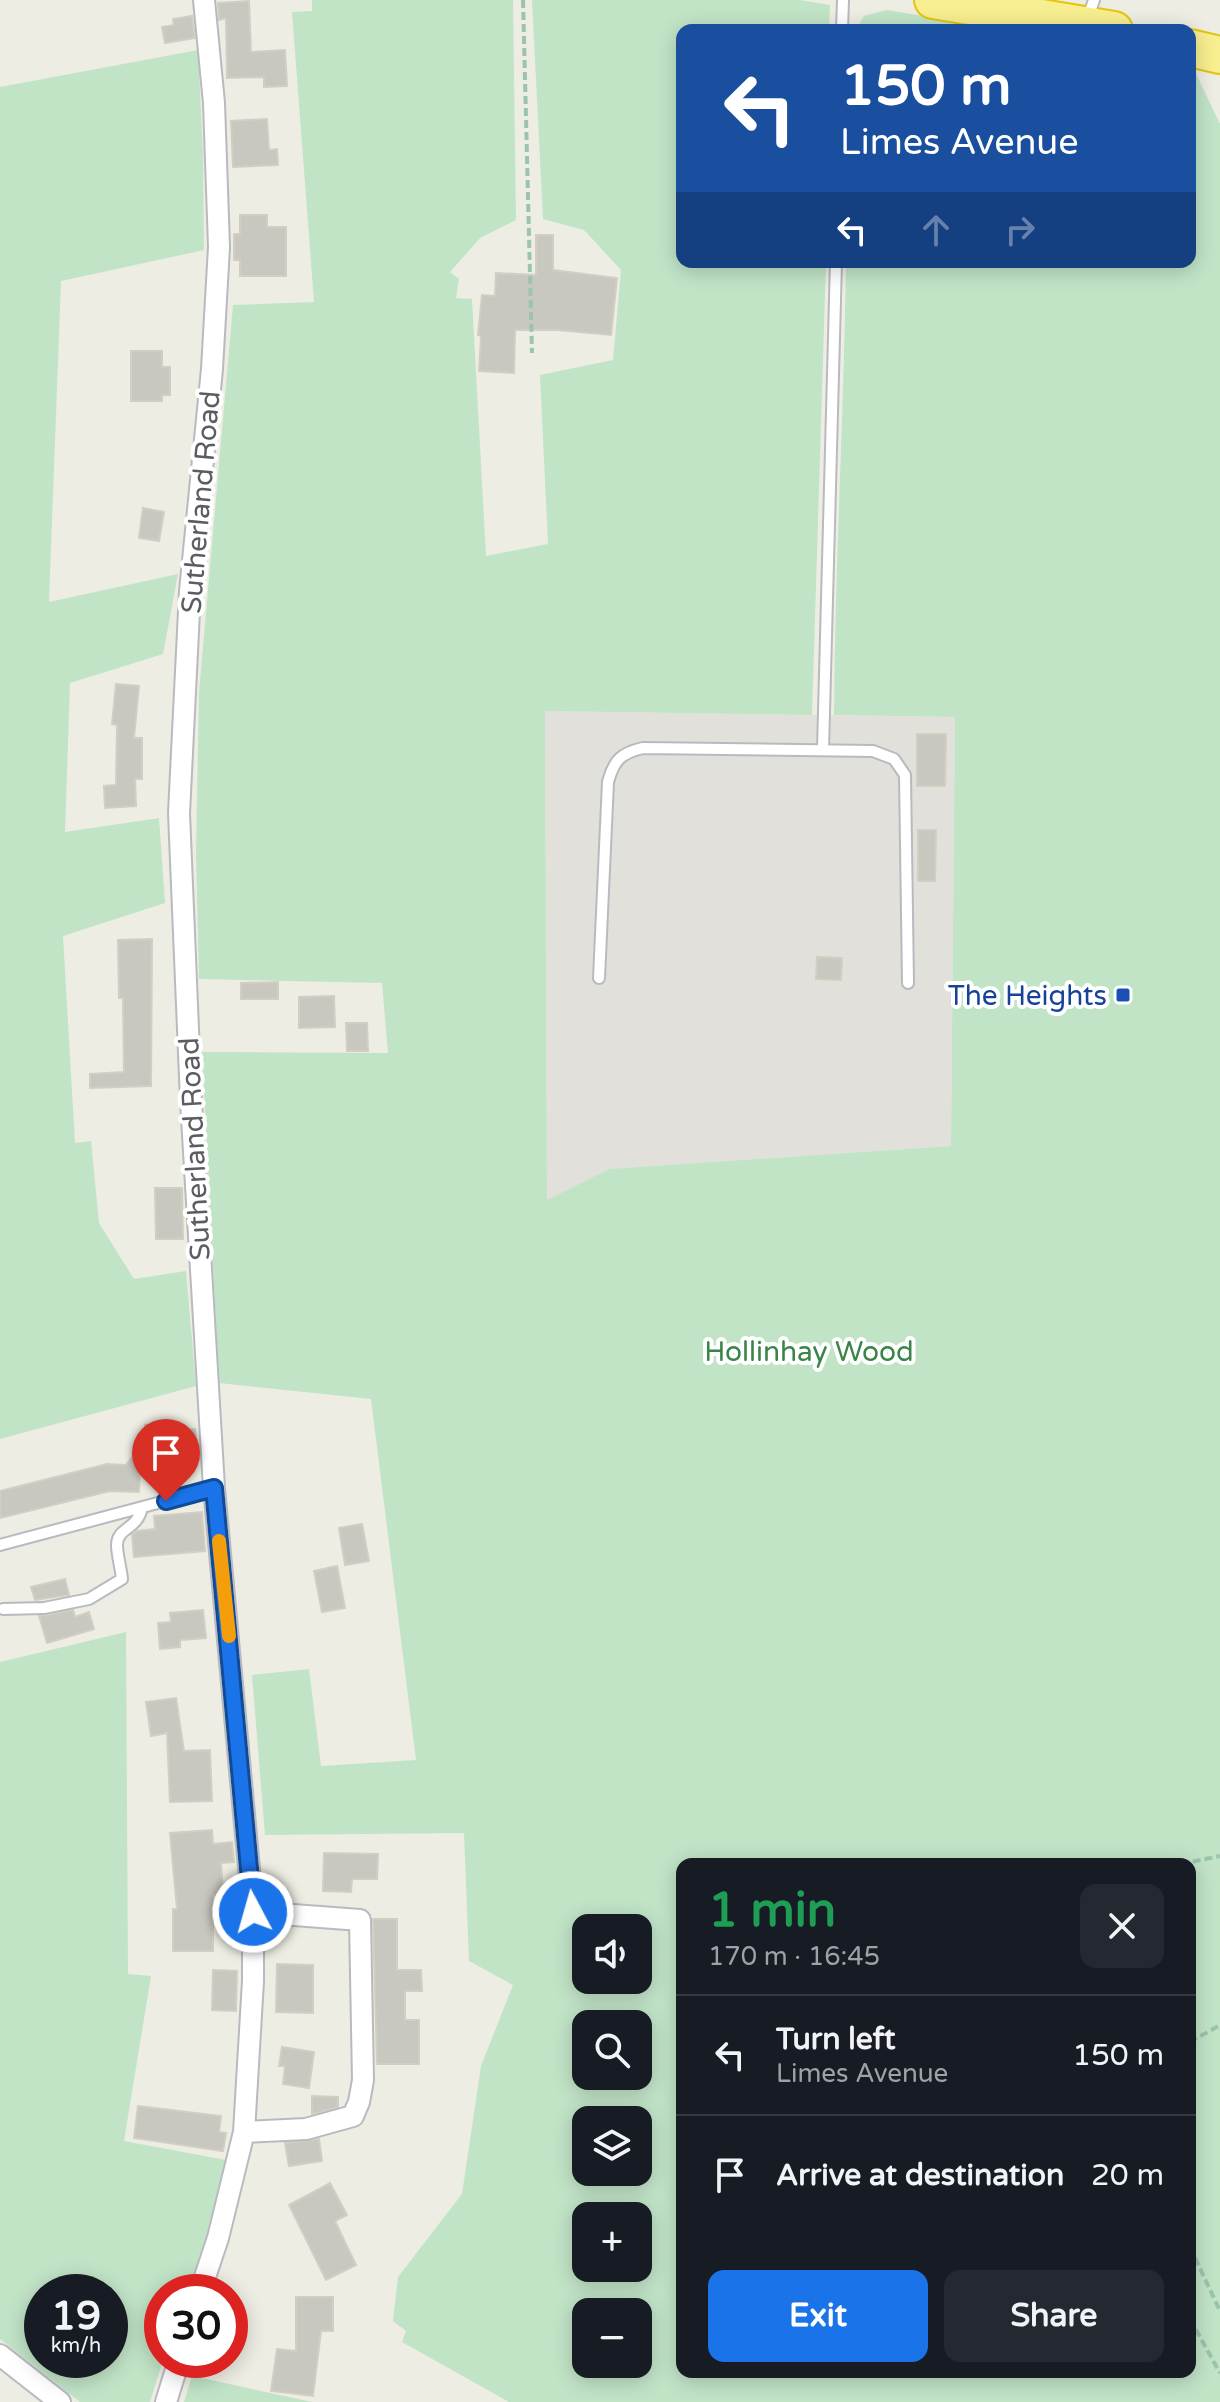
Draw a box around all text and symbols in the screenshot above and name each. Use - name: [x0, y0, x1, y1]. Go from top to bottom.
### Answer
- text: 150 m: [840, 53, 1011, 120]
- icon: left: [708, 56, 812, 160]
- text: Limes Avenue: [840, 121, 1079, 164]
- icon: left: [830, 208, 874, 252]
- icon: ahead: [914, 208, 958, 252]
- icon: right: [998, 208, 1042, 252]
- street label: Sutherland Road: [174, 389, 228, 615]
- place label: The Heights: [948, 979, 1107, 1013]
- marker: The Heights: [1114, 986, 1132, 1004]
- street label: Sutherland Road: [172, 1036, 218, 1261]
- park label: Hollinhay Wood: [704, 1335, 914, 1369]
- pin: [132, 1419, 200, 1501]
- icon: arrive: [144, 1431, 188, 1475]
- position arrow: [211, 1870, 295, 1954]
- text: 1 min: [708, 1882, 836, 1940]
- button: close: [1080, 1884, 1164, 1968]
- map controls: [572, 1914, 652, 2378]
- button: sound: [572, 1914, 652, 1994]
- text: 170 m · 16:45: [708, 1941, 880, 1972]
- button: search: [572, 2010, 652, 2090]
- text: Turn left: [776, 2021, 895, 2058]
- icon: left: [708, 2033, 752, 2077]
- text: 150 m: [1072, 2037, 1164, 2074]
- text: Limes Avenue: [776, 2058, 948, 2089]
- button: layers: [572, 2106, 652, 2186]
- icon: arrive: [708, 2153, 752, 2197]
- text: Arrive at destination: [776, 2157, 1064, 2194]
- text: 20 m: [1091, 2157, 1164, 2194]
- button: +: [572, 2202, 652, 2282]
- button: Exit: [708, 2270, 928, 2362]
- button: Share: [944, 2270, 1164, 2362]
- speed limit sign: 30: [144, 2274, 248, 2378]
- text: 19: [51, 2292, 101, 2340]
- button: −: [572, 2298, 652, 2378]
- text: km/h: [51, 2334, 101, 2358]

